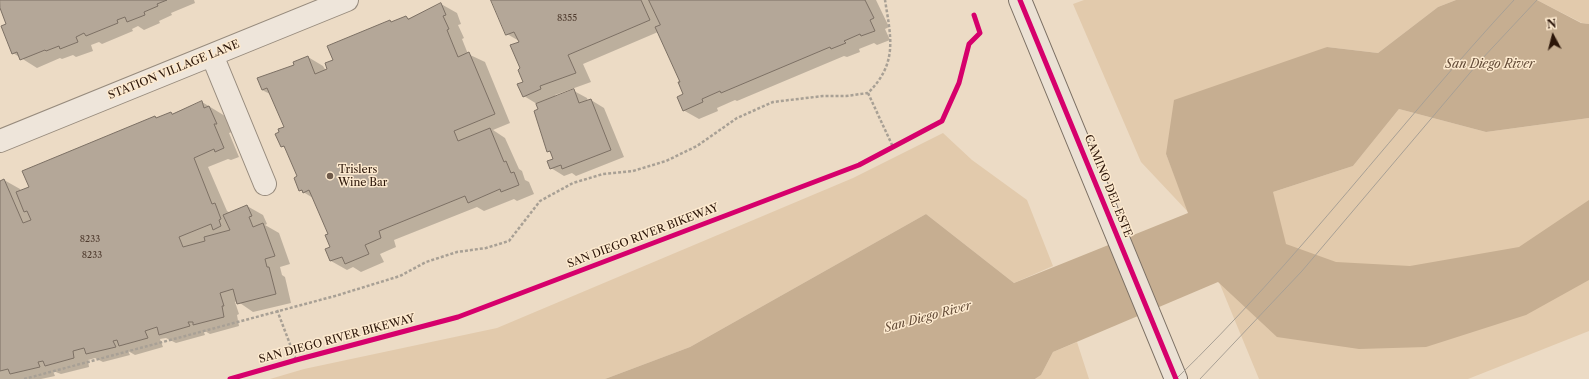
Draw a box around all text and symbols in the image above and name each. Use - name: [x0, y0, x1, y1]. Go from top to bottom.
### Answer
- house number: 8355: [557, 13, 577, 23]
- north arrow: [1533, 16, 1573, 56]
- text: N: [1546, 17, 1557, 32]
- street label: STATION VILLAGE LANE: [106, 38, 242, 102]
- water label: San Diego River: [1445, 58, 1535, 72]
- street label: CAMINO DEL ESTE: [1081, 133, 1135, 239]
- place label: Trislers Wine Bar: [338, 163, 387, 189]
- marker: Trislers Wine Bar: [325, 171, 335, 181]
- street label: SAN DIEGO RIVER BIKEWAY: [566, 201, 720, 271]
- house number: 8233: [80, 234, 100, 244]
- house number: 8233: [82, 250, 102, 260]
- water label: San Diego River: [883, 298, 973, 336]
- street label: SAN DIEGO RIVER BIKEWAY: [258, 312, 416, 366]

